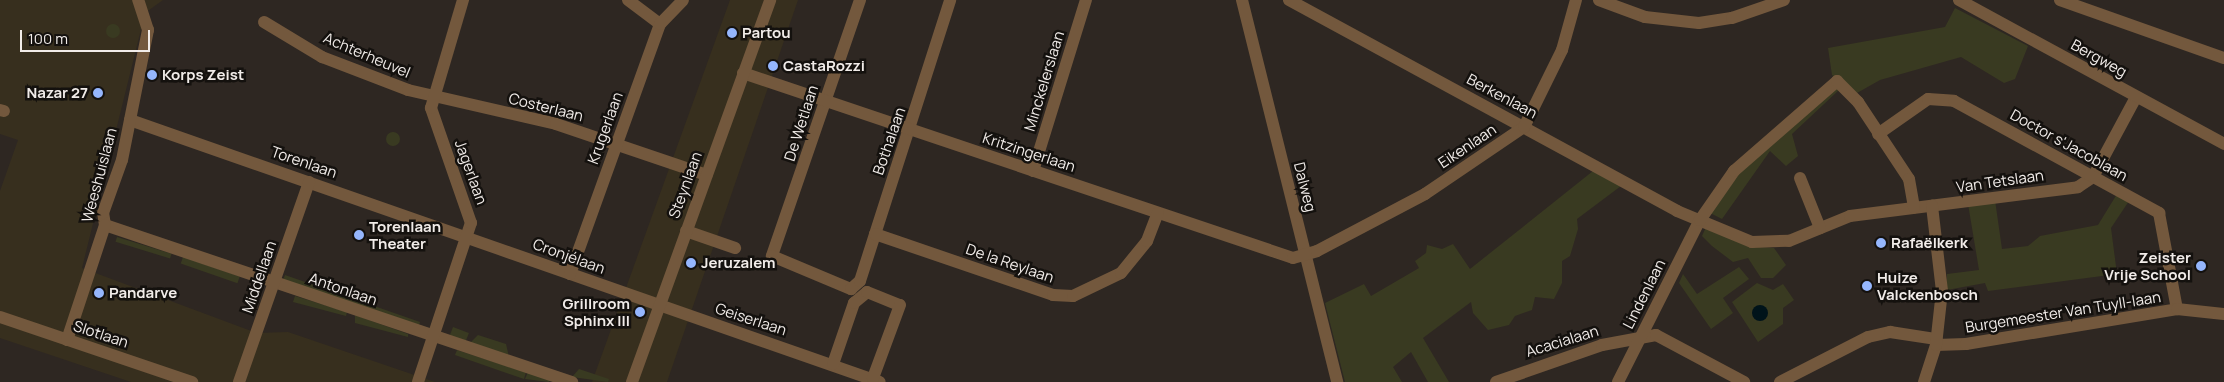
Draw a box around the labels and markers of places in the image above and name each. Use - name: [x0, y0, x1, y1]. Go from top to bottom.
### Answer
- place label: Partou: [742, 24, 791, 42]
- marker: Partou: [726, 27, 738, 39]
- place label: CastaRozzi: [783, 57, 865, 75]
- marker: CastaRozzi: [767, 60, 779, 72]
- place label: Korps Zeist: [162, 66, 244, 84]
- marker: Korps Zeist: [146, 69, 158, 81]
- place label: Nazar 27: [26, 84, 88, 102]
- marker: Nazar 27: [92, 87, 104, 99]
- place label: Torenlaan Theater: [369, 217, 441, 252]
- marker: Torenlaan Theater: [353, 229, 365, 241]
- place label: Rafaëlkerk: [1891, 234, 1968, 252]
- marker: Rafaëlkerk: [1875, 237, 1887, 249]
- place label: Zeister Vrije School: [2104, 248, 2191, 283]
- place label: Jeruzalem: [701, 254, 776, 272]
- marker: Jeruzalem: [685, 257, 697, 269]
- marker: Zeister Vrije School: [2195, 260, 2207, 272]
- place label: Huize Valckenbosch: [1877, 268, 1978, 303]
- marker: Huize Valckenbosch: [1861, 280, 1873, 292]
- place label: Pandarve: [109, 284, 177, 302]
- marker: Pandarve: [93, 287, 105, 299]
- place label: Grillroom Sphinx III: [563, 294, 630, 329]
- marker: Grillroom Sphinx III: [634, 306, 646, 318]

